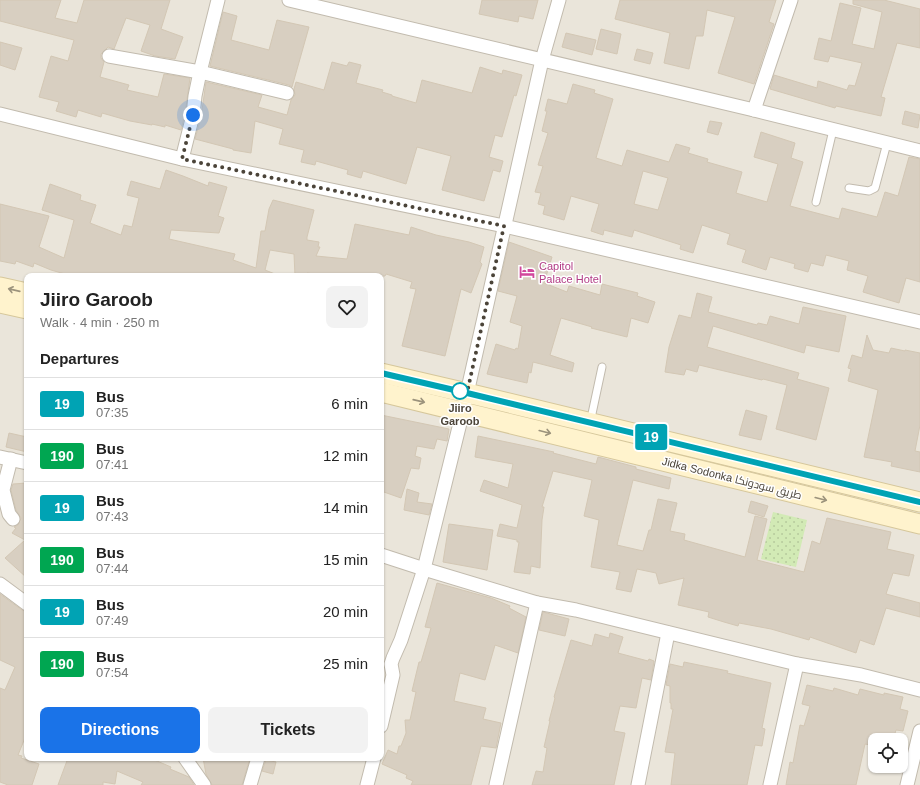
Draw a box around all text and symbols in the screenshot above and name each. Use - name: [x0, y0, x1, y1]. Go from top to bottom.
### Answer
- your location: [183, 105, 203, 125]
- place label: Capitol Palace Hotel: [539, 260, 601, 285]
- hotel icon: Capitol Palace Hotel: [518, 263, 536, 281]
- one-way arrow: [7, 286, 20, 293]
- button: heart: [326, 286, 368, 328]
- text: Jiiro Garoob: [40, 289, 153, 310]
- text: Walk · 4 min · 250 m: [40, 315, 159, 330]
- text: Departures: [40, 350, 119, 367]
- marker: Jiiro Garoob: [451, 382, 469, 400]
- text: Bus: [96, 388, 124, 405]
- text: 6 min: [331, 395, 368, 412]
- text: 19: [54, 396, 70, 412]
- one-way arrow: [412, 398, 425, 405]
- place label: Jiiro Garoob: [440, 402, 480, 427]
- text: 07:35: [96, 405, 129, 420]
- line badge: 19: [633, 424, 669, 450]
- one-way arrow: [539, 428, 552, 436]
- text: 19: [643, 429, 659, 445]
- text: Bus: [96, 440, 124, 457]
- text: 12 min: [323, 447, 368, 464]
- text: 190: [50, 448, 74, 464]
- street label: Jidka Sodonka طريق سودونكا: [661, 455, 803, 502]
- text: 07:41: [96, 457, 129, 472]
- text: Bus: [96, 492, 124, 509]
- one-way arrow: [814, 496, 827, 504]
- text: 14 min: [323, 499, 368, 516]
- text: 19: [54, 500, 70, 516]
- text: 07:43: [96, 509, 129, 524]
- text: Bus: [96, 544, 124, 561]
- text: 15 min: [323, 551, 368, 568]
- text: 190: [50, 552, 74, 568]
- text: 07:44: [96, 561, 129, 576]
- text: Bus: [96, 596, 124, 613]
- text: 20 min: [323, 603, 368, 620]
- text: 19: [54, 604, 70, 620]
- text: 07:49: [96, 613, 129, 628]
- text: Bus: [96, 648, 124, 665]
- text: 25 min: [323, 655, 368, 672]
- text: 190: [50, 656, 74, 672]
- text: 07:54: [96, 665, 129, 680]
- button: Directions: [40, 707, 200, 753]
- button: Tickets: [208, 707, 368, 753]
- map controls: [868, 733, 908, 773]
- button: locate: [868, 733, 908, 773]

